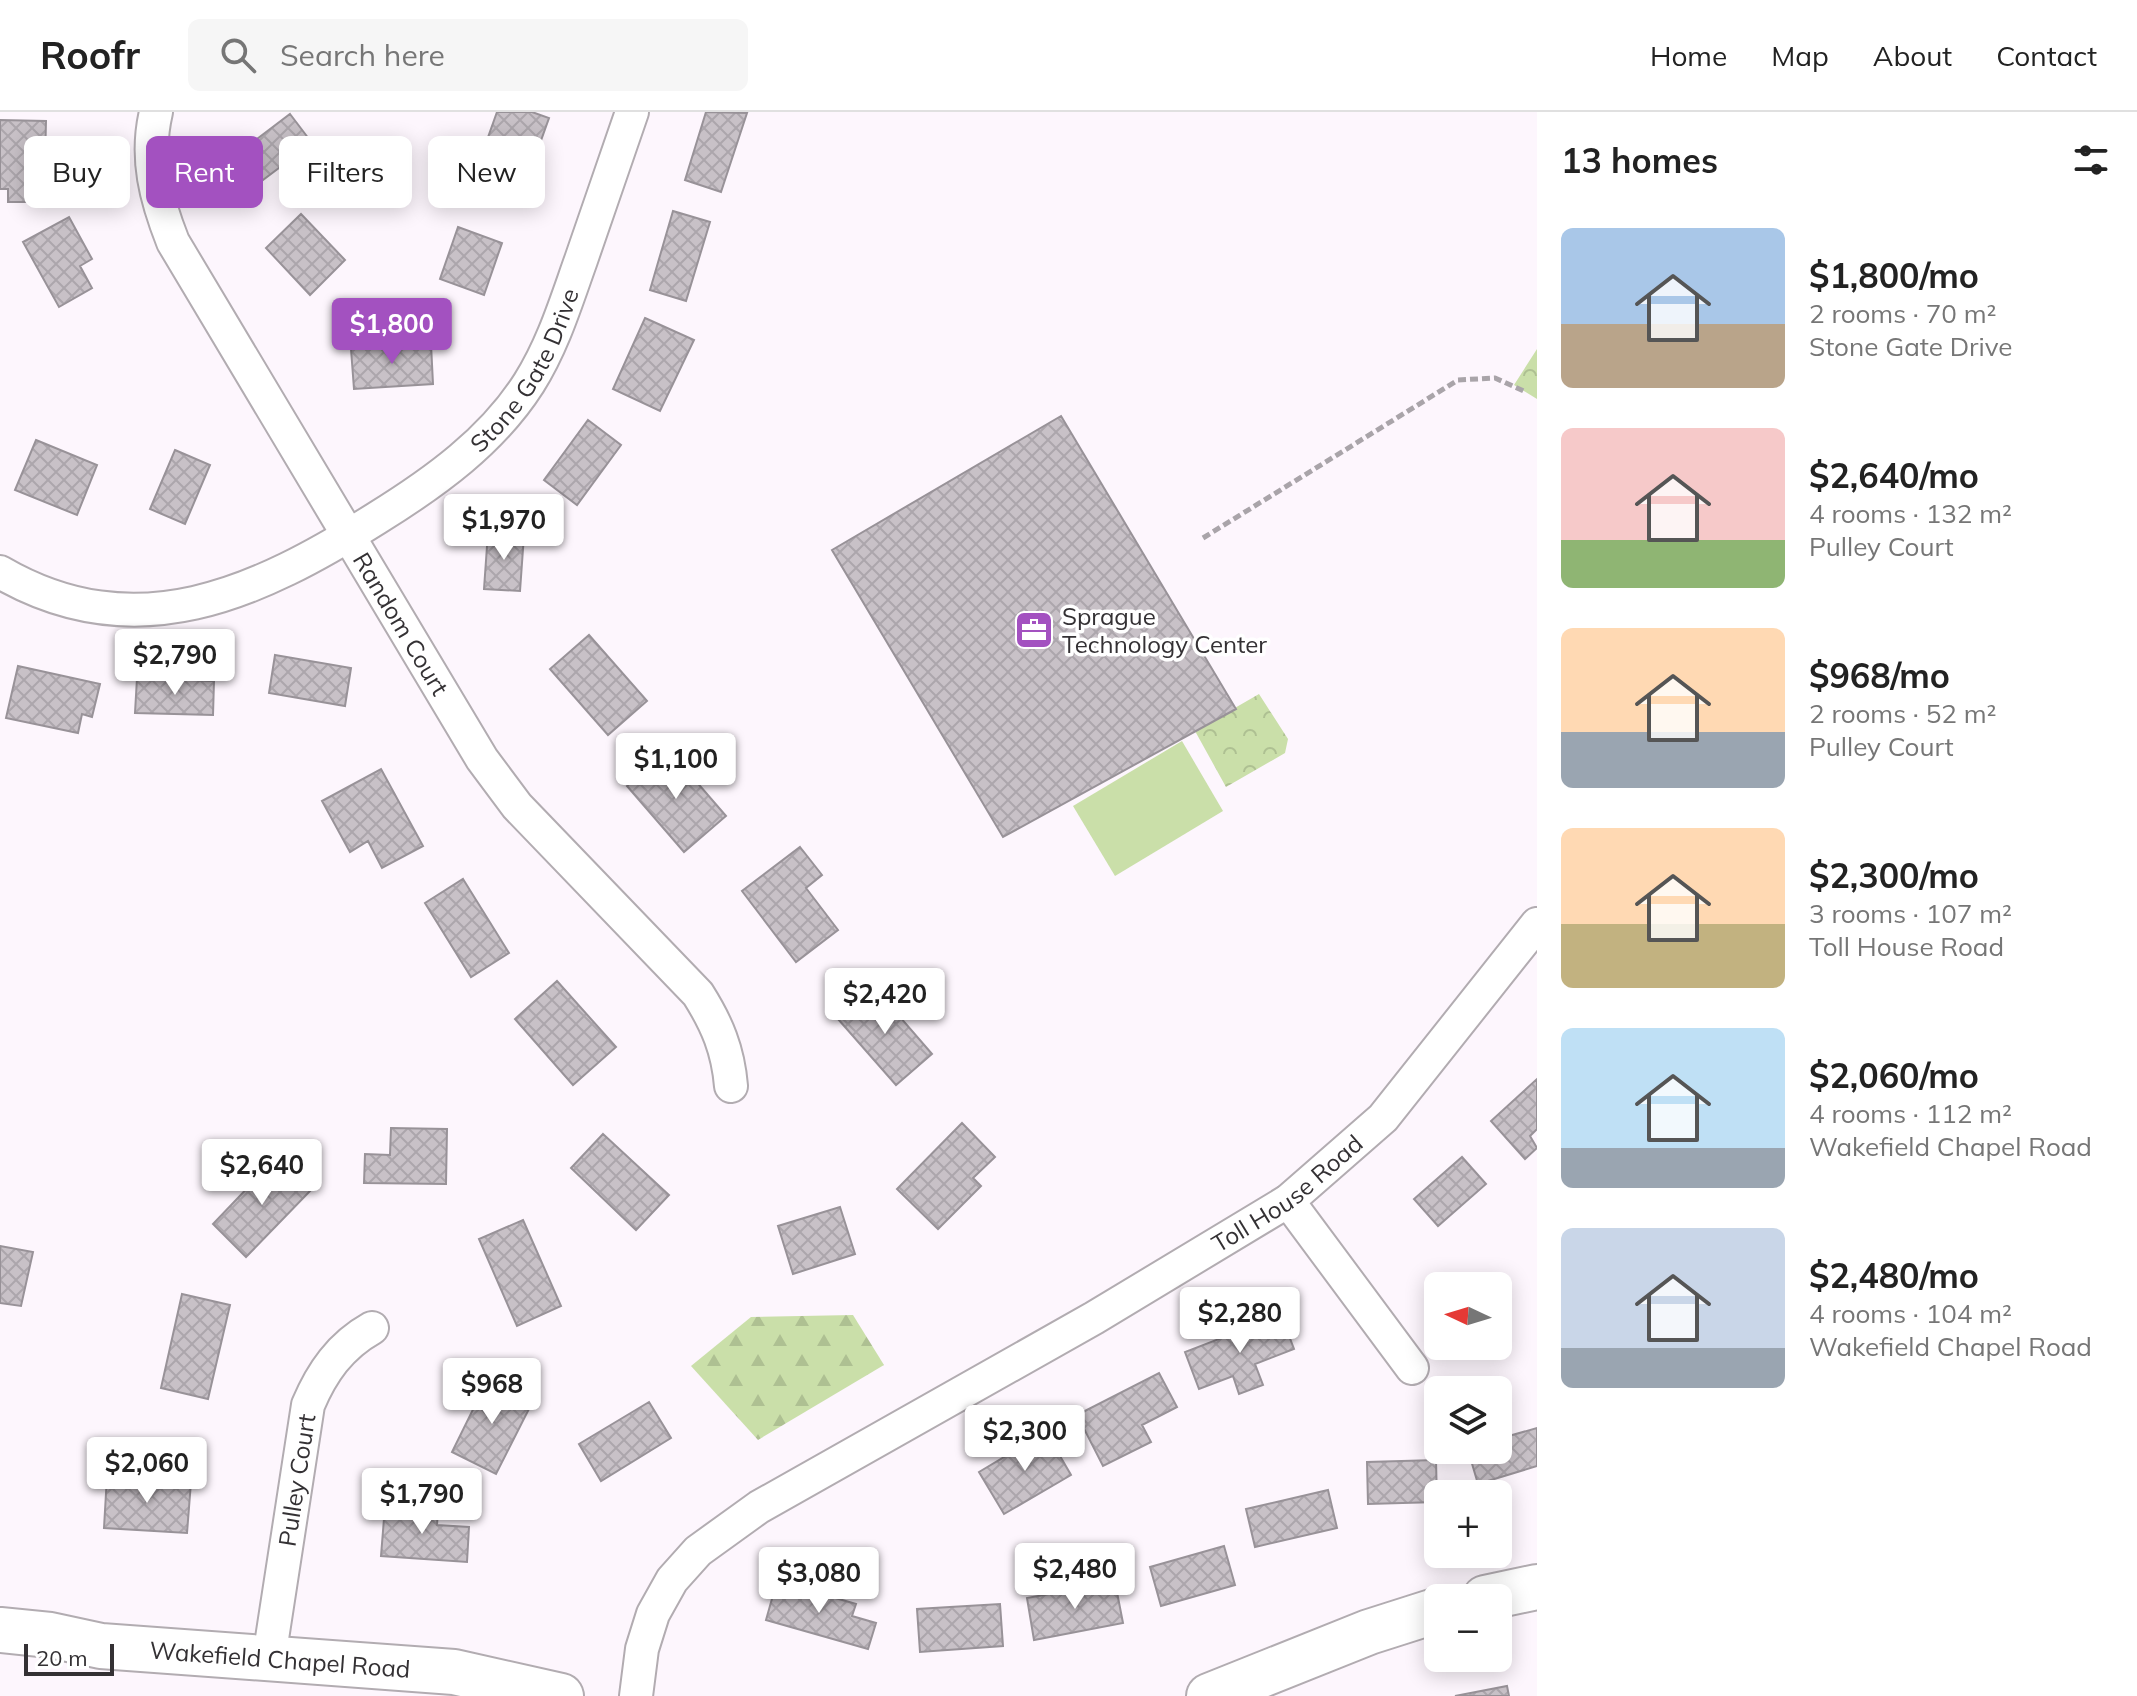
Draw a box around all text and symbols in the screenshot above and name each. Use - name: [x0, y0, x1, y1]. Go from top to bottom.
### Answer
- search box: [188, 19, 748, 91]
- text: Roofr: [40, 31, 140, 79]
- icon: search: [216, 33, 260, 77]
- text: Search here: [280, 36, 445, 74]
- text: Home: [1650, 38, 1727, 73]
- text: Map: [1771, 38, 1829, 73]
- text: About: [1873, 38, 1952, 73]
- text: Contact: [1996, 38, 2097, 73]
- chip: Buy: [24, 136, 130, 208]
- chip: Rent: [146, 136, 263, 208]
- chip: Filters: [279, 136, 412, 208]
- chip: New: [428, 136, 545, 208]
- icon: filters: [2069, 138, 2113, 182]
- text: 13 homes: [1561, 139, 1718, 182]
- text: $1,800/mo: [1809, 254, 1979, 297]
- icon: home: [1625, 260, 1721, 356]
- street label: Stone Gate Drive: [464, 284, 585, 458]
- text: 2 rooms · 70 m²: [1809, 297, 1996, 330]
- pin: $1,800: [327, 298, 457, 366]
- text: $1,800: [350, 307, 434, 340]
- text: Stone Gate Drive: [1809, 330, 2012, 363]
- text: $2,640/mo: [1809, 454, 1979, 497]
- icon: home: [1625, 460, 1721, 556]
- pin: $1,970: [439, 494, 569, 562]
- text: 4 rooms · 132 m²: [1809, 497, 2012, 530]
- text: $1,970: [462, 503, 546, 536]
- text: Pulley Court: [1809, 530, 1954, 563]
- street label: Random Court: [347, 547, 455, 701]
- place label: Sprague Technology Center: [1062, 601, 1267, 659]
- office icon: Sprague Technology Center: [1013, 609, 1055, 651]
- pin: $2,790: [110, 629, 240, 697]
- text: $2,790: [133, 638, 217, 671]
- text: $968/mo: [1809, 654, 1950, 697]
- icon: home: [1625, 660, 1721, 756]
- text: 2 rooms · 52 m²: [1809, 697, 1996, 730]
- text: Pulley Court: [1809, 730, 1954, 763]
- pin: $1,100: [611, 733, 741, 801]
- text: $1,100: [634, 742, 718, 775]
- text: $2,300/mo: [1809, 854, 1979, 897]
- icon: home: [1625, 860, 1721, 956]
- text: 3 rooms · 107 m²: [1809, 897, 2012, 930]
- text: Toll House Road: [1809, 930, 2004, 963]
- pin: $2,420: [820, 968, 950, 1036]
- text: $2,420: [843, 977, 927, 1010]
- text: $2,060/mo: [1809, 1054, 1979, 1097]
- icon: home: [1625, 1060, 1721, 1156]
- text: 4 rooms · 112 m²: [1809, 1097, 2012, 1130]
- street label: Toll House Road: [1206, 1128, 1368, 1258]
- text: Wakefield Chapel Road: [1809, 1130, 2092, 1163]
- pin: $2,640: [197, 1139, 327, 1207]
- text: $2,640: [220, 1148, 304, 1181]
- text: $2,480/mo: [1809, 1254, 1979, 1297]
- icon: home: [1625, 1260, 1721, 1356]
- north arrow: [1424, 1272, 1512, 1360]
- map controls: [1424, 1272, 1512, 1672]
- pin: $2,280: [1175, 1287, 1305, 1355]
- text: $2,280: [1198, 1296, 1282, 1329]
- text: 4 rooms · 104 m²: [1809, 1297, 2012, 1330]
- text: Wakefield Chapel Road: [1809, 1330, 2092, 1363]
- pin: $968: [445, 1358, 539, 1426]
- text: $968: [461, 1367, 523, 1400]
- button: layers: [1424, 1376, 1512, 1464]
- pin: $2,300: [960, 1405, 1090, 1473]
- street label: Pulley Court: [271, 1412, 321, 1548]
- text: $2,300: [983, 1414, 1067, 1447]
- pin: $2,060: [82, 1437, 212, 1505]
- text: $2,060: [105, 1446, 189, 1479]
- pin: $1,790: [357, 1468, 487, 1536]
- text: $1,790: [380, 1477, 464, 1510]
- button: +: [1424, 1480, 1512, 1568]
- pin: $2,480: [1010, 1543, 1140, 1611]
- pin: $3,080: [754, 1547, 884, 1615]
- text: $2,480: [1033, 1552, 1117, 1585]
- text: $3,080: [777, 1556, 861, 1589]
- button: −: [1424, 1584, 1512, 1672]
- street label: Wakefield Chapel Road: [149, 1635, 411, 1684]
- scale bar: [24, 1640, 114, 1676]
- text: 20 m: [36, 1644, 87, 1672]

